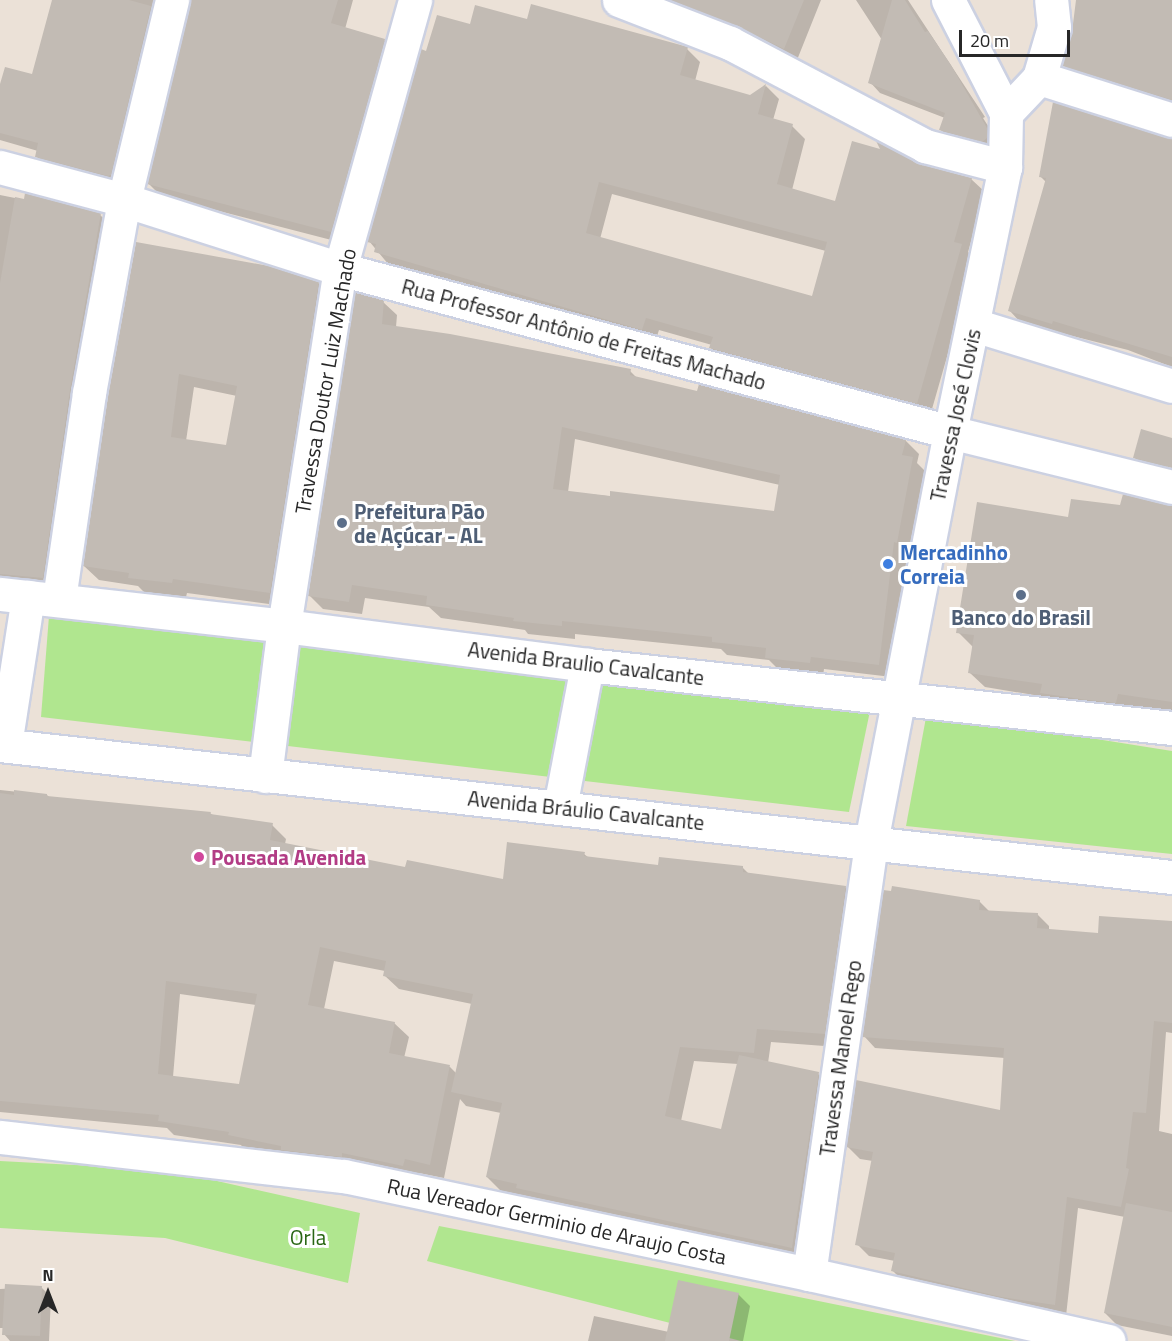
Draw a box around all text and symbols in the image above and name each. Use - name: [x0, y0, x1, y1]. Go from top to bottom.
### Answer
- scale bar: [962, 18, 1073, 56]
- text: 20 m: [970, 27, 1009, 54]
- street label: Travessa Doutor Luiz Machado: [289, 246, 361, 516]
- street label: Rua Professor Antônio de Freitas Machado: [399, 273, 769, 395]
- street label: Travessa José Clovis: [924, 326, 986, 504]
- place label: Prefeitura Pão de Açúcar - AL: [354, 498, 485, 548]
- marker: Prefeitura Pão de Açúcar - AL: [335, 516, 349, 530]
- place label: Mercadinho Correia: [900, 539, 1008, 589]
- marker: Mercadinho Correia: [881, 557, 895, 571]
- marker: Banco do Brasil: [1014, 588, 1028, 602]
- place label: Banco do Brasil: [951, 604, 1091, 630]
- street label: Avenida Braulio Cavalcante: [466, 636, 706, 690]
- street label: Avenida Bráulio Cavalcante: [466, 785, 706, 835]
- place label: Pousada Avenida: [211, 844, 366, 870]
- marker: Pousada Avenida: [192, 850, 206, 864]
- street label: Travessa Manoel Rego: [814, 958, 866, 1158]
- street label: Rua Vereador Germinio de Araujo Costa: [385, 1173, 729, 1269]
- park label: Orla: [290, 1224, 326, 1250]
- north arrow: [18, 1263, 78, 1323]
- text: N: [42, 1263, 54, 1287]

